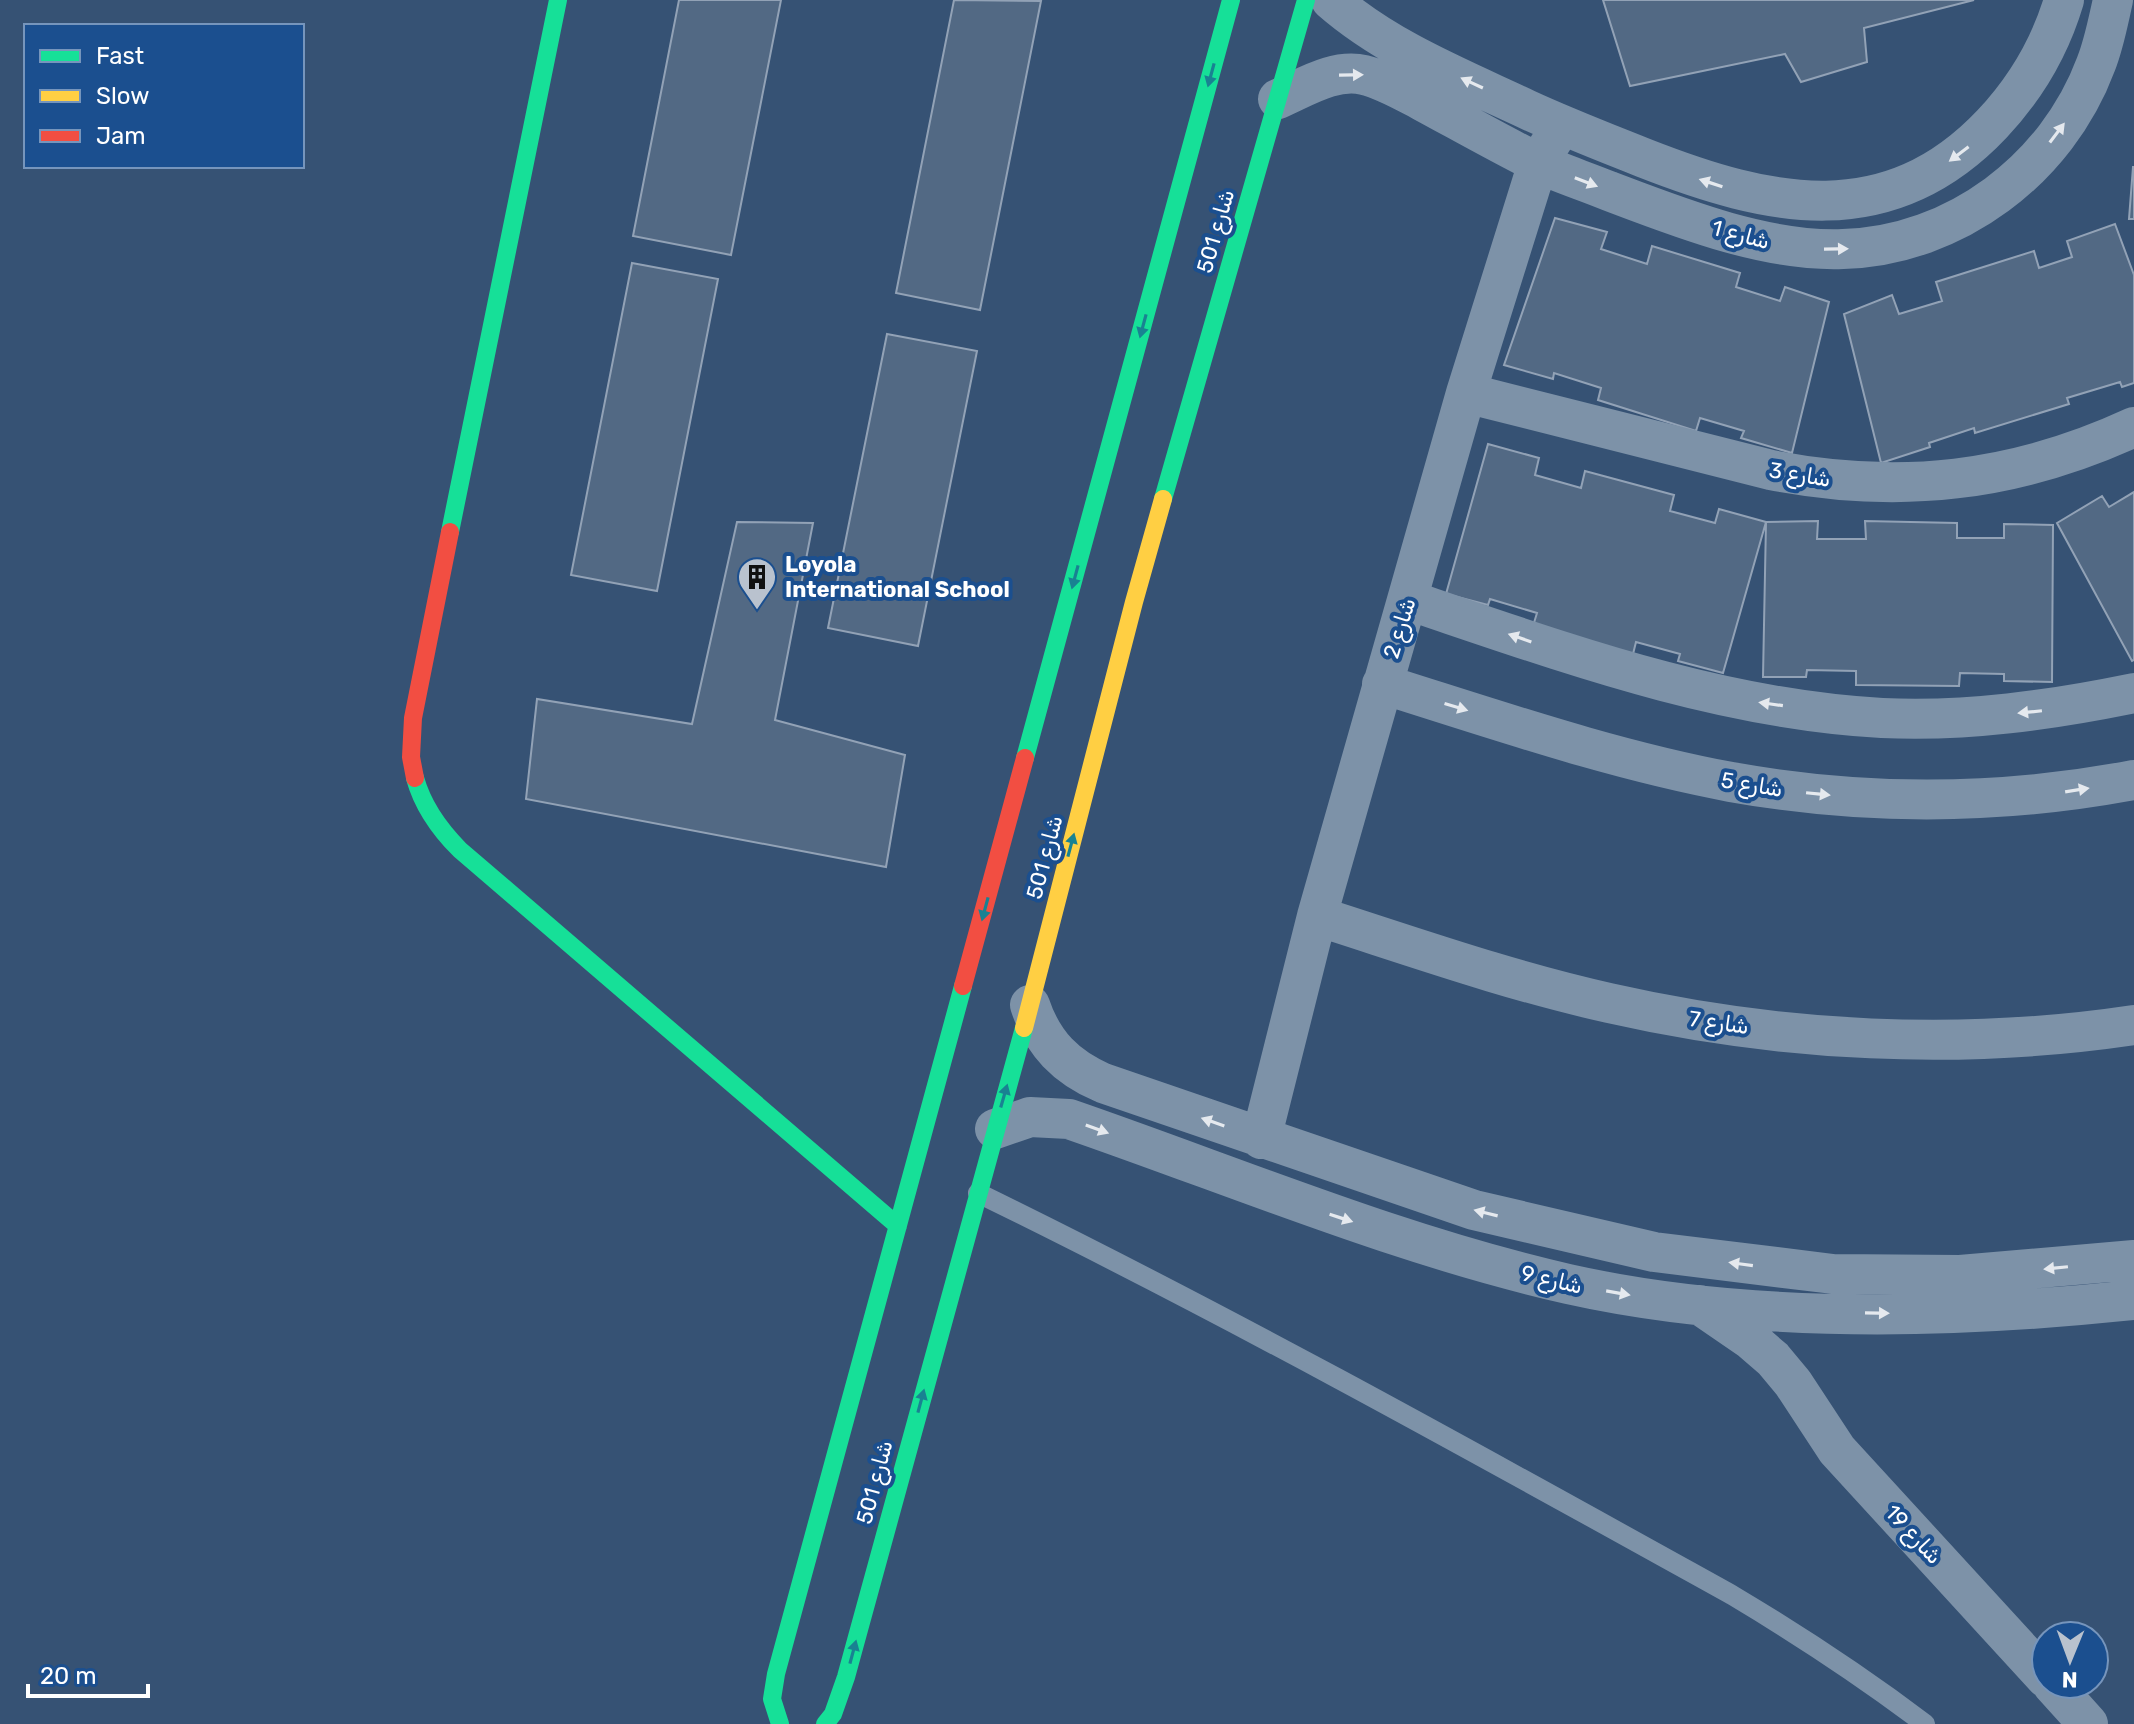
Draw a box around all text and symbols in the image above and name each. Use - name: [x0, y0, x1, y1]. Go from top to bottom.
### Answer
- legend: [24, 24, 304, 168]
- text: Fast: [96, 42, 144, 70]
- one-way arrow: [1204, 63, 1216, 88]
- one-way arrow: [1339, 69, 1364, 82]
- one-way arrow: [1460, 76, 1483, 90]
- text: Slow: [96, 82, 149, 110]
- text: Jam: [96, 122, 146, 150]
- one-way arrow: [2049, 123, 2065, 143]
- one-way arrow: [1948, 146, 1969, 161]
- one-way arrow: [1574, 176, 1598, 189]
- one-way arrow: [1699, 176, 1723, 189]
- street label: شارع 501: [1191, 186, 1242, 277]
- street label: شارع 1: [1709, 214, 1773, 257]
- one-way arrow: [1824, 243, 1849, 255]
- one-way arrow: [1136, 315, 1149, 339]
- street label: شارع 3: [1767, 456, 1833, 495]
- place label: Loyola International School: [785, 551, 1010, 603]
- building icon: Loyola International School: [736, 556, 778, 611]
- one-way arrow: [1068, 566, 1081, 590]
- street label: شارع 2: [1377, 594, 1423, 662]
- one-way arrow: [1508, 631, 1532, 644]
- one-way arrow: [1758, 697, 1783, 710]
- one-way arrow: [1445, 702, 1469, 714]
- one-way arrow: [2017, 705, 2042, 718]
- street label: شارع 5: [1719, 766, 1785, 805]
- one-way arrow: [2065, 783, 2090, 796]
- one-way arrow: [1806, 787, 1831, 800]
- street label: شارع 501: [1020, 812, 1071, 903]
- one-way arrow: [1066, 833, 1078, 858]
- one-way arrow: [978, 897, 990, 922]
- street label: شارع 7: [1687, 1005, 1751, 1042]
- one-way arrow: [998, 1084, 1011, 1108]
- one-way arrow: [1201, 1115, 1225, 1128]
- one-way arrow: [1085, 1123, 1109, 1135]
- one-way arrow: [1474, 1207, 1499, 1219]
- one-way arrow: [1329, 1212, 1353, 1224]
- one-way arrow: [1728, 1257, 1753, 1270]
- street label: شارع 9: [1518, 1259, 1585, 1302]
- one-way arrow: [2043, 1261, 2068, 1274]
- one-way arrow: [1606, 1288, 1631, 1300]
- one-way arrow: [1865, 1307, 1890, 1319]
- one-way arrow: [915, 1389, 928, 1413]
- street label: شارع 501: [850, 1437, 901, 1528]
- street label: شارع 19: [1878, 1499, 1948, 1571]
- north arrow: [2030, 1620, 2110, 1700]
- one-way arrow: [847, 1639, 859, 1664]
- scale bar: [28, 1648, 148, 1698]
- text: 20 m: [40, 1662, 97, 1690]
- text: N: [2062, 1666, 2078, 1693]

